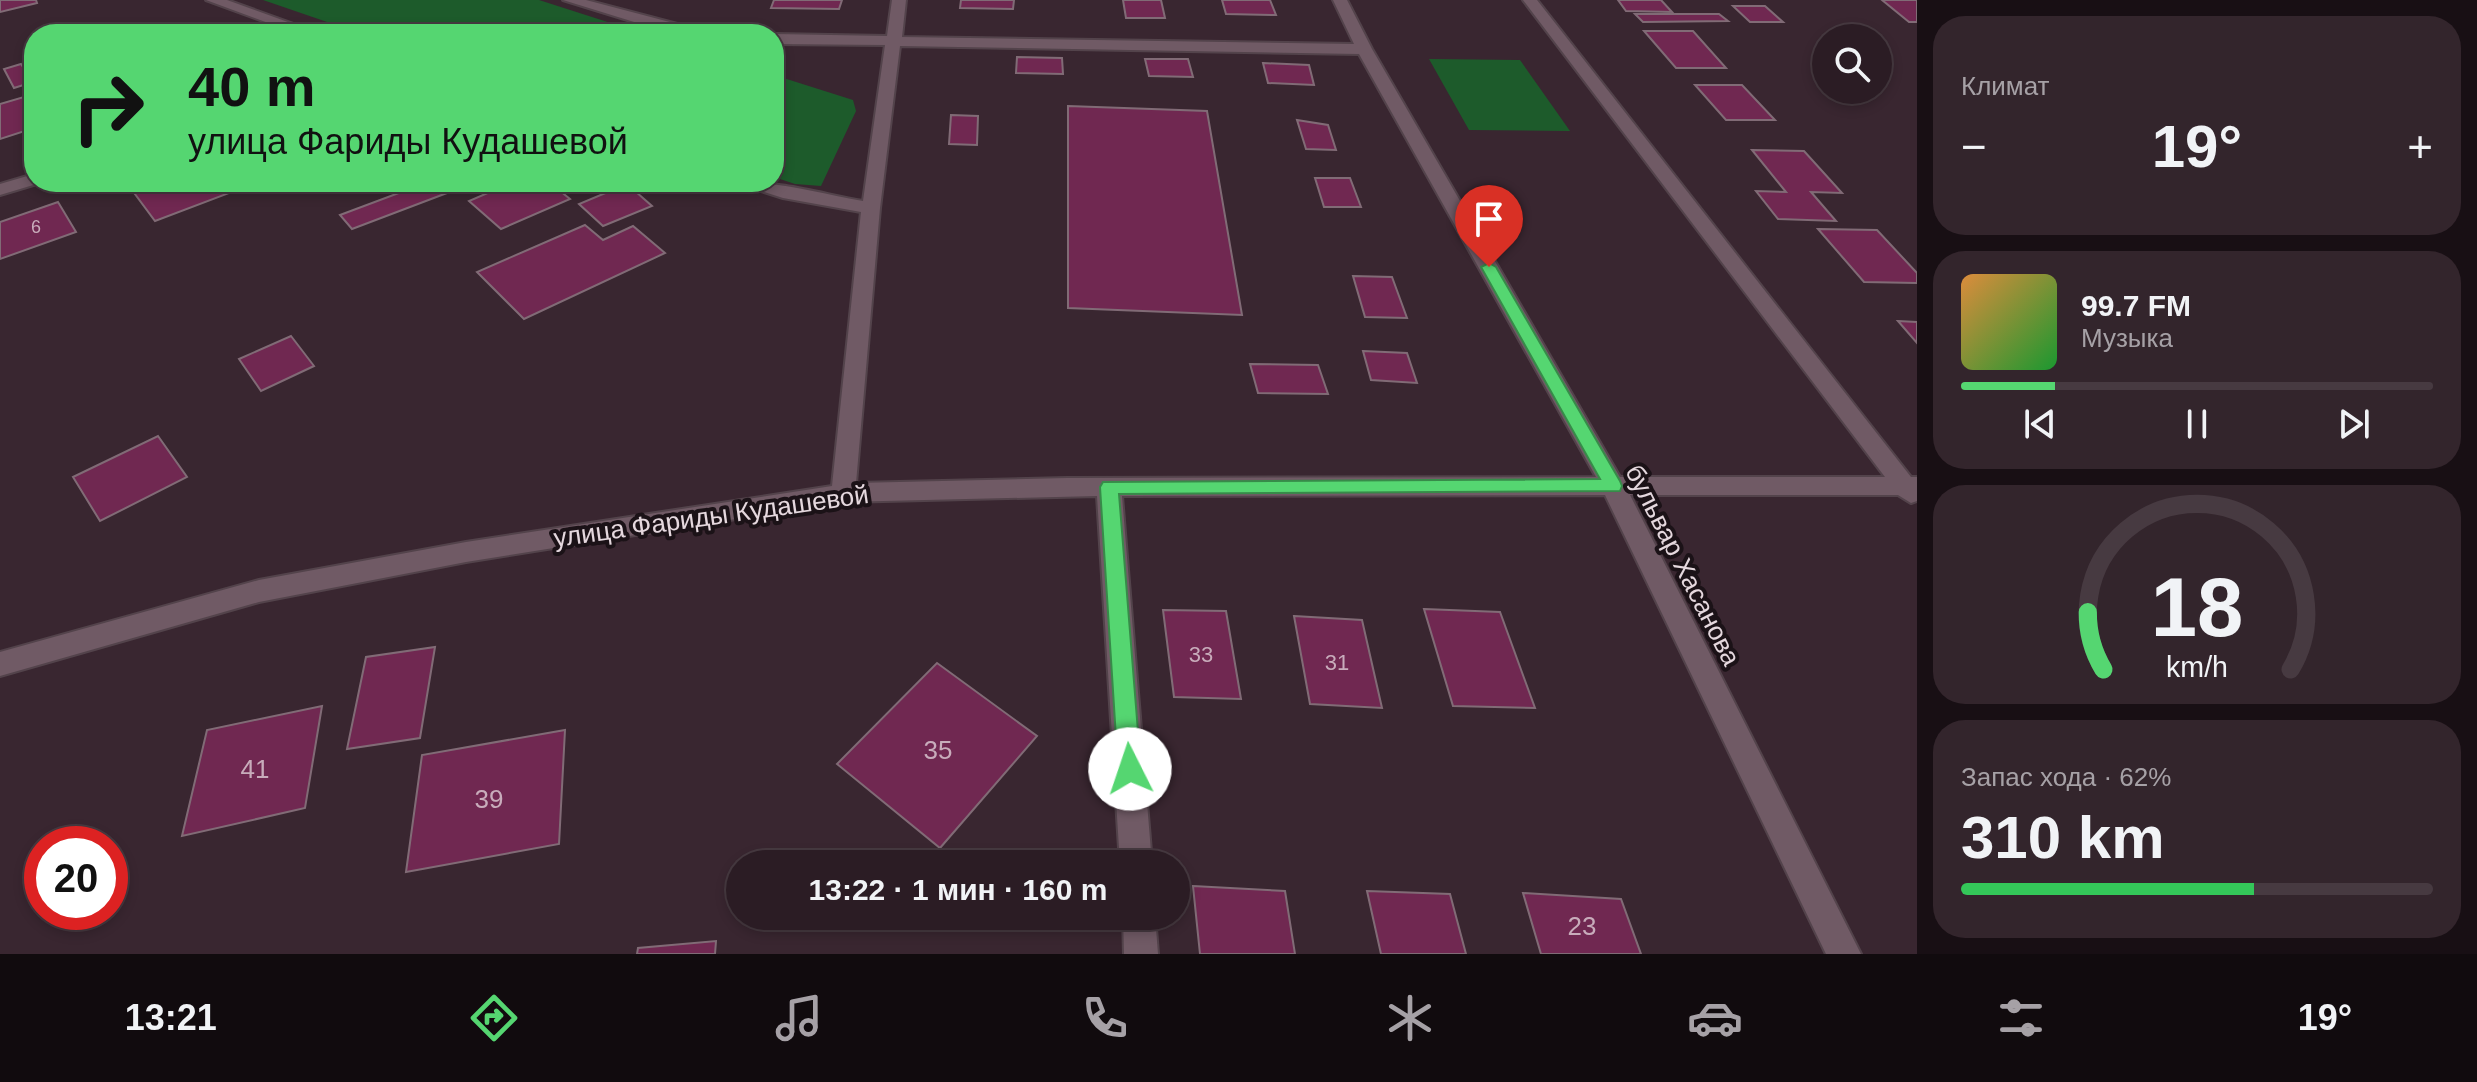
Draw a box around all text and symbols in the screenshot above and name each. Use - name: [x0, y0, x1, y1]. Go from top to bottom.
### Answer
- map controls: [1812, 24, 1892, 104]
- button: search: [1812, 24, 1892, 104]
- text: 40 m: [188, 55, 316, 118]
- icon: right: [56, 56, 160, 160]
- text: Климат: [1961, 71, 2050, 101]
- text: 19°: [2152, 113, 2242, 180]
- text: улица Фариды Кудашевой: [188, 121, 628, 162]
- text: −: [1961, 122, 1987, 171]
- text: +: [2407, 122, 2433, 171]
- pin: [1455, 185, 1523, 267]
- icon: arrive: [1467, 197, 1511, 241]
- house number: 6: [31, 217, 41, 237]
- text: 99.7 FM: [2081, 289, 2191, 322]
- text: Музыка: [2081, 323, 2173, 353]
- icon: previous: [2018, 402, 2062, 446]
- icon: pause: [2175, 402, 2219, 446]
- icon: next: [2332, 402, 2376, 446]
- street label: бульвар Хасанова: [1619, 460, 1747, 671]
- street label: улица Фариды Кудашевой: [552, 479, 870, 553]
- text: 18: [2151, 561, 2243, 654]
- house number: 33: [1189, 642, 1213, 667]
- house number: 31: [1325, 650, 1349, 675]
- text: km/h: [2166, 651, 2228, 683]
- position arrow: [1088, 727, 1172, 811]
- house number: 35: [924, 735, 952, 765]
- house number: 41: [241, 754, 269, 784]
- text: Запас хода · 62%: [1961, 762, 2171, 792]
- house number: 39: [475, 784, 503, 814]
- text: 310 km: [1961, 804, 2165, 871]
- speed limit sign: 20: [24, 826, 128, 930]
- text: 13:22 · 1 мин · 160 m: [809, 873, 1107, 906]
- house number: 23: [1568, 911, 1596, 941]
- icon: directions: [466, 990, 522, 1046]
- icon: music: [771, 990, 827, 1046]
- icon: phone: [1077, 990, 1133, 1046]
- icon: climate: [1382, 990, 1438, 1046]
- icon: car: [1687, 990, 1743, 1046]
- icon: filters: [1993, 990, 2049, 1046]
- text: 13:21: [125, 997, 217, 1038]
- text: 19°: [2298, 997, 2352, 1038]

